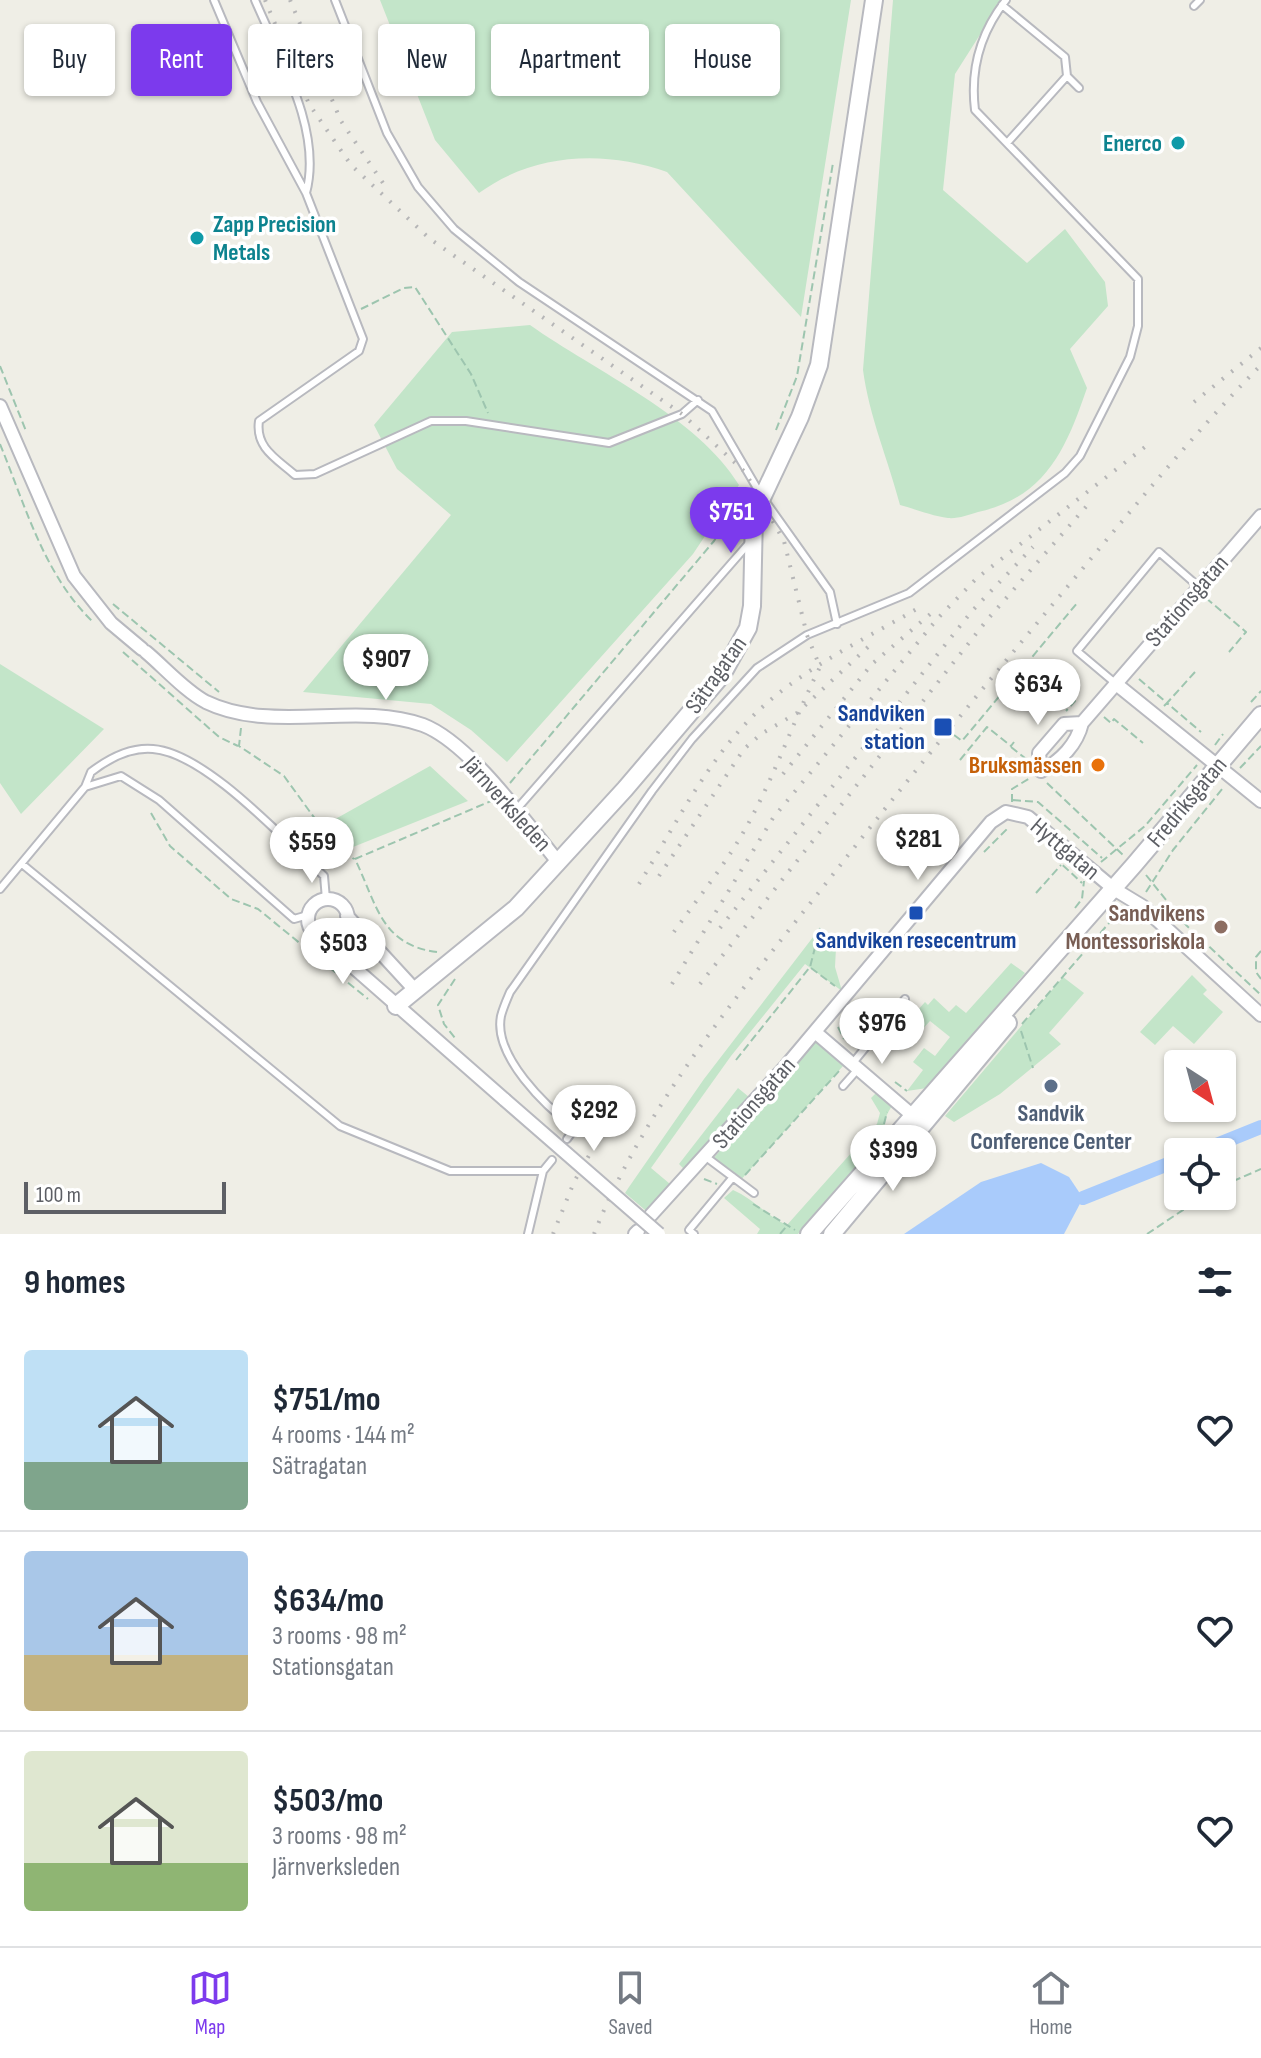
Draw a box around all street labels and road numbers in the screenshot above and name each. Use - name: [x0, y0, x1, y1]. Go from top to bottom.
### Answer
- street label: Stationsgatan: [1139, 549, 1235, 653]
- street label: Sätragatan: [679, 631, 753, 719]
- street label: Järnverksleden: [456, 750, 557, 858]
- street label: Fredriksgatan: [1141, 751, 1233, 853]
- street label: Hyttgatan: [1024, 812, 1106, 886]
- street label: Stationsgatan: [706, 1051, 802, 1155]

